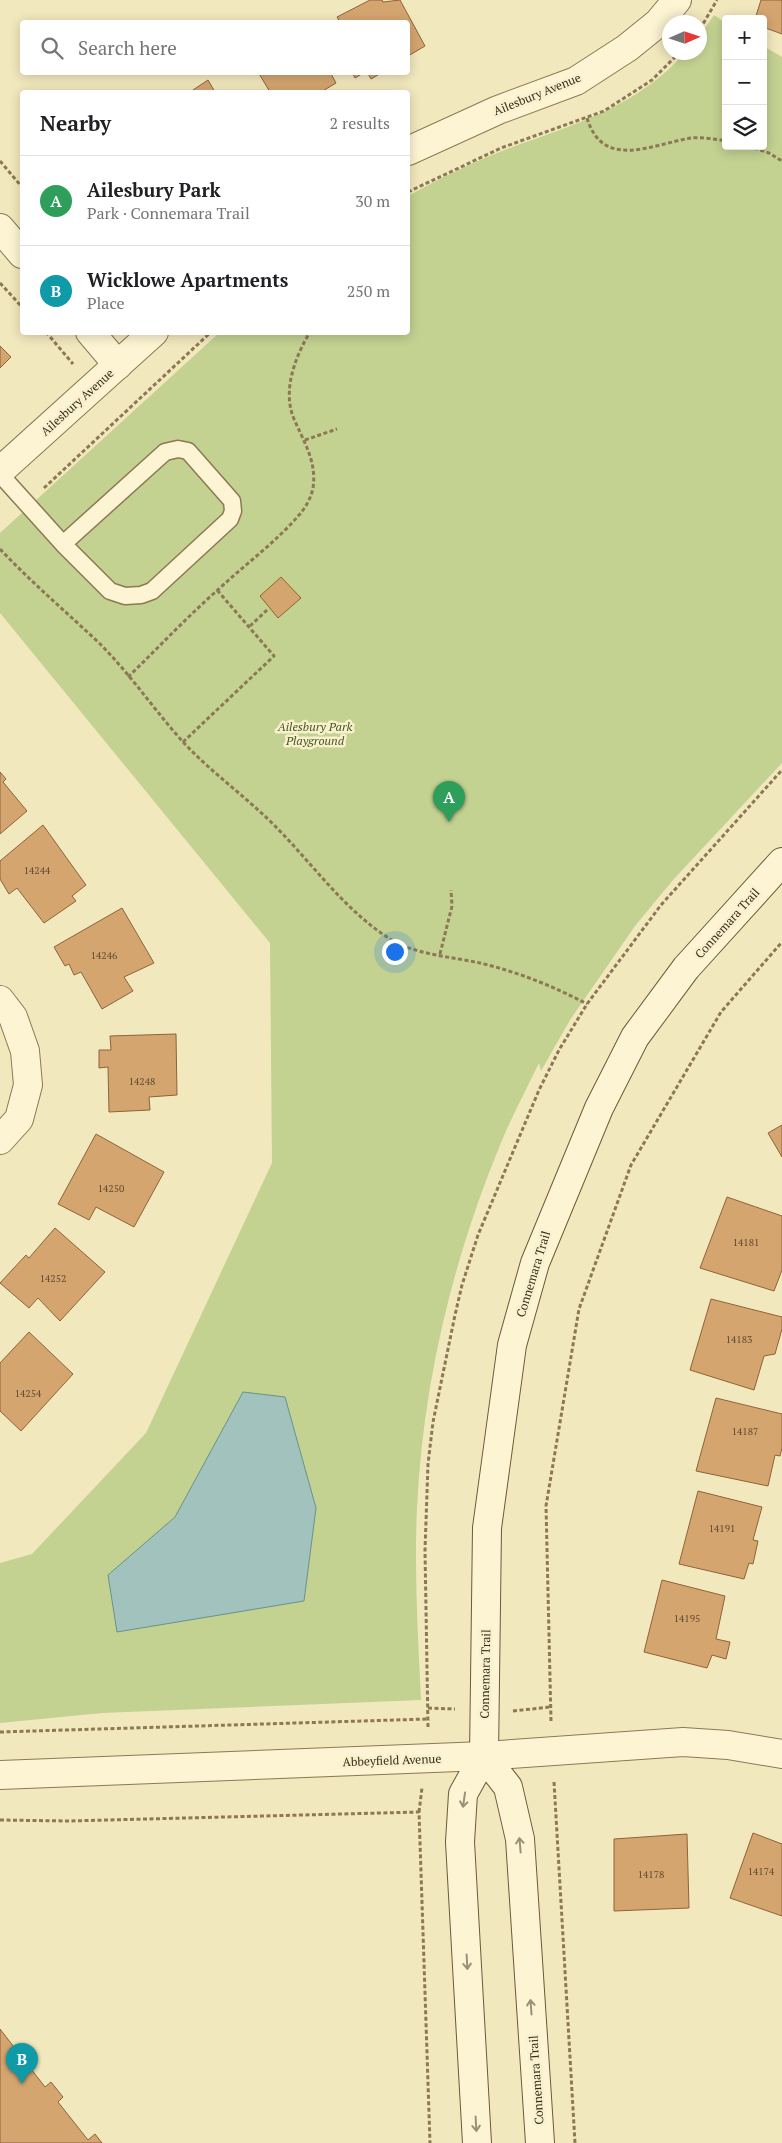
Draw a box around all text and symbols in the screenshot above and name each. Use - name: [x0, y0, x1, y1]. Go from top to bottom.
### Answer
- north arrow: [662, 15, 707, 60]
- map controls: [722, 15, 767, 150]
- button: +: [722, 15, 767, 60]
- search box: [20, 20, 410, 75]
- icon: search: [38, 34, 66, 62]
- text: Search here: [78, 35, 177, 60]
- button: −: [722, 60, 767, 105]
- street label: Ailesbury Avenue: [491, 70, 583, 118]
- button: layers: [722, 105, 767, 150]
- text: Nearby: [40, 109, 111, 137]
- text: 2 results: [330, 112, 390, 134]
- text: Ailesbury Park: [87, 177, 221, 202]
- text: A: [50, 190, 62, 212]
- text: 30 m: [355, 190, 390, 212]
- text: Park · Connemara Trail: [87, 202, 250, 224]
- text: Wicklowe Apartments: [87, 267, 288, 292]
- text: B: [51, 280, 61, 302]
- text: 250 m: [347, 280, 390, 302]
- text: Place: [87, 292, 125, 314]
- street label: Ailesbury Avenue: [37, 365, 117, 439]
- park label: Ailesbury Park Playground: [277, 719, 353, 748]
- pin: A: [433, 781, 465, 822]
- house number: 14244: [24, 864, 51, 877]
- street label: Connemara Trail: [692, 885, 763, 961]
- your location: [382, 939, 408, 965]
- house number: 14246: [91, 949, 118, 962]
- house number: 14248: [129, 1075, 155, 1088]
- house number: 14250: [98, 1182, 124, 1195]
- street label: Connemara Trail: [513, 1229, 553, 1319]
- house number: 14181: [733, 1236, 759, 1249]
- house number: 14252: [40, 1272, 66, 1285]
- house number: 14183: [726, 1333, 752, 1346]
- house number: 14254: [15, 1387, 42, 1400]
- house number: 14187: [732, 1425, 758, 1438]
- house number: 14191: [709, 1522, 735, 1535]
- house number: 14195: [674, 1612, 700, 1625]
- street label: Connemara Trail: [477, 1629, 493, 1719]
- street label: Abbeyfield Avenue: [342, 1751, 442, 1769]
- one-way arrow: [458, 1792, 468, 1808]
- one-way arrow: [515, 1837, 525, 1853]
- house number: 14174: [748, 1865, 775, 1878]
- house number: 14178: [638, 1868, 664, 1881]
- one-way arrow: [462, 1954, 471, 1970]
- one-way arrow: [527, 1999, 536, 2015]
- street label: Connemara Trail: [525, 2035, 547, 2125]
- pin: B: [6, 2043, 38, 2084]
- one-way arrow: [471, 2116, 480, 2132]

